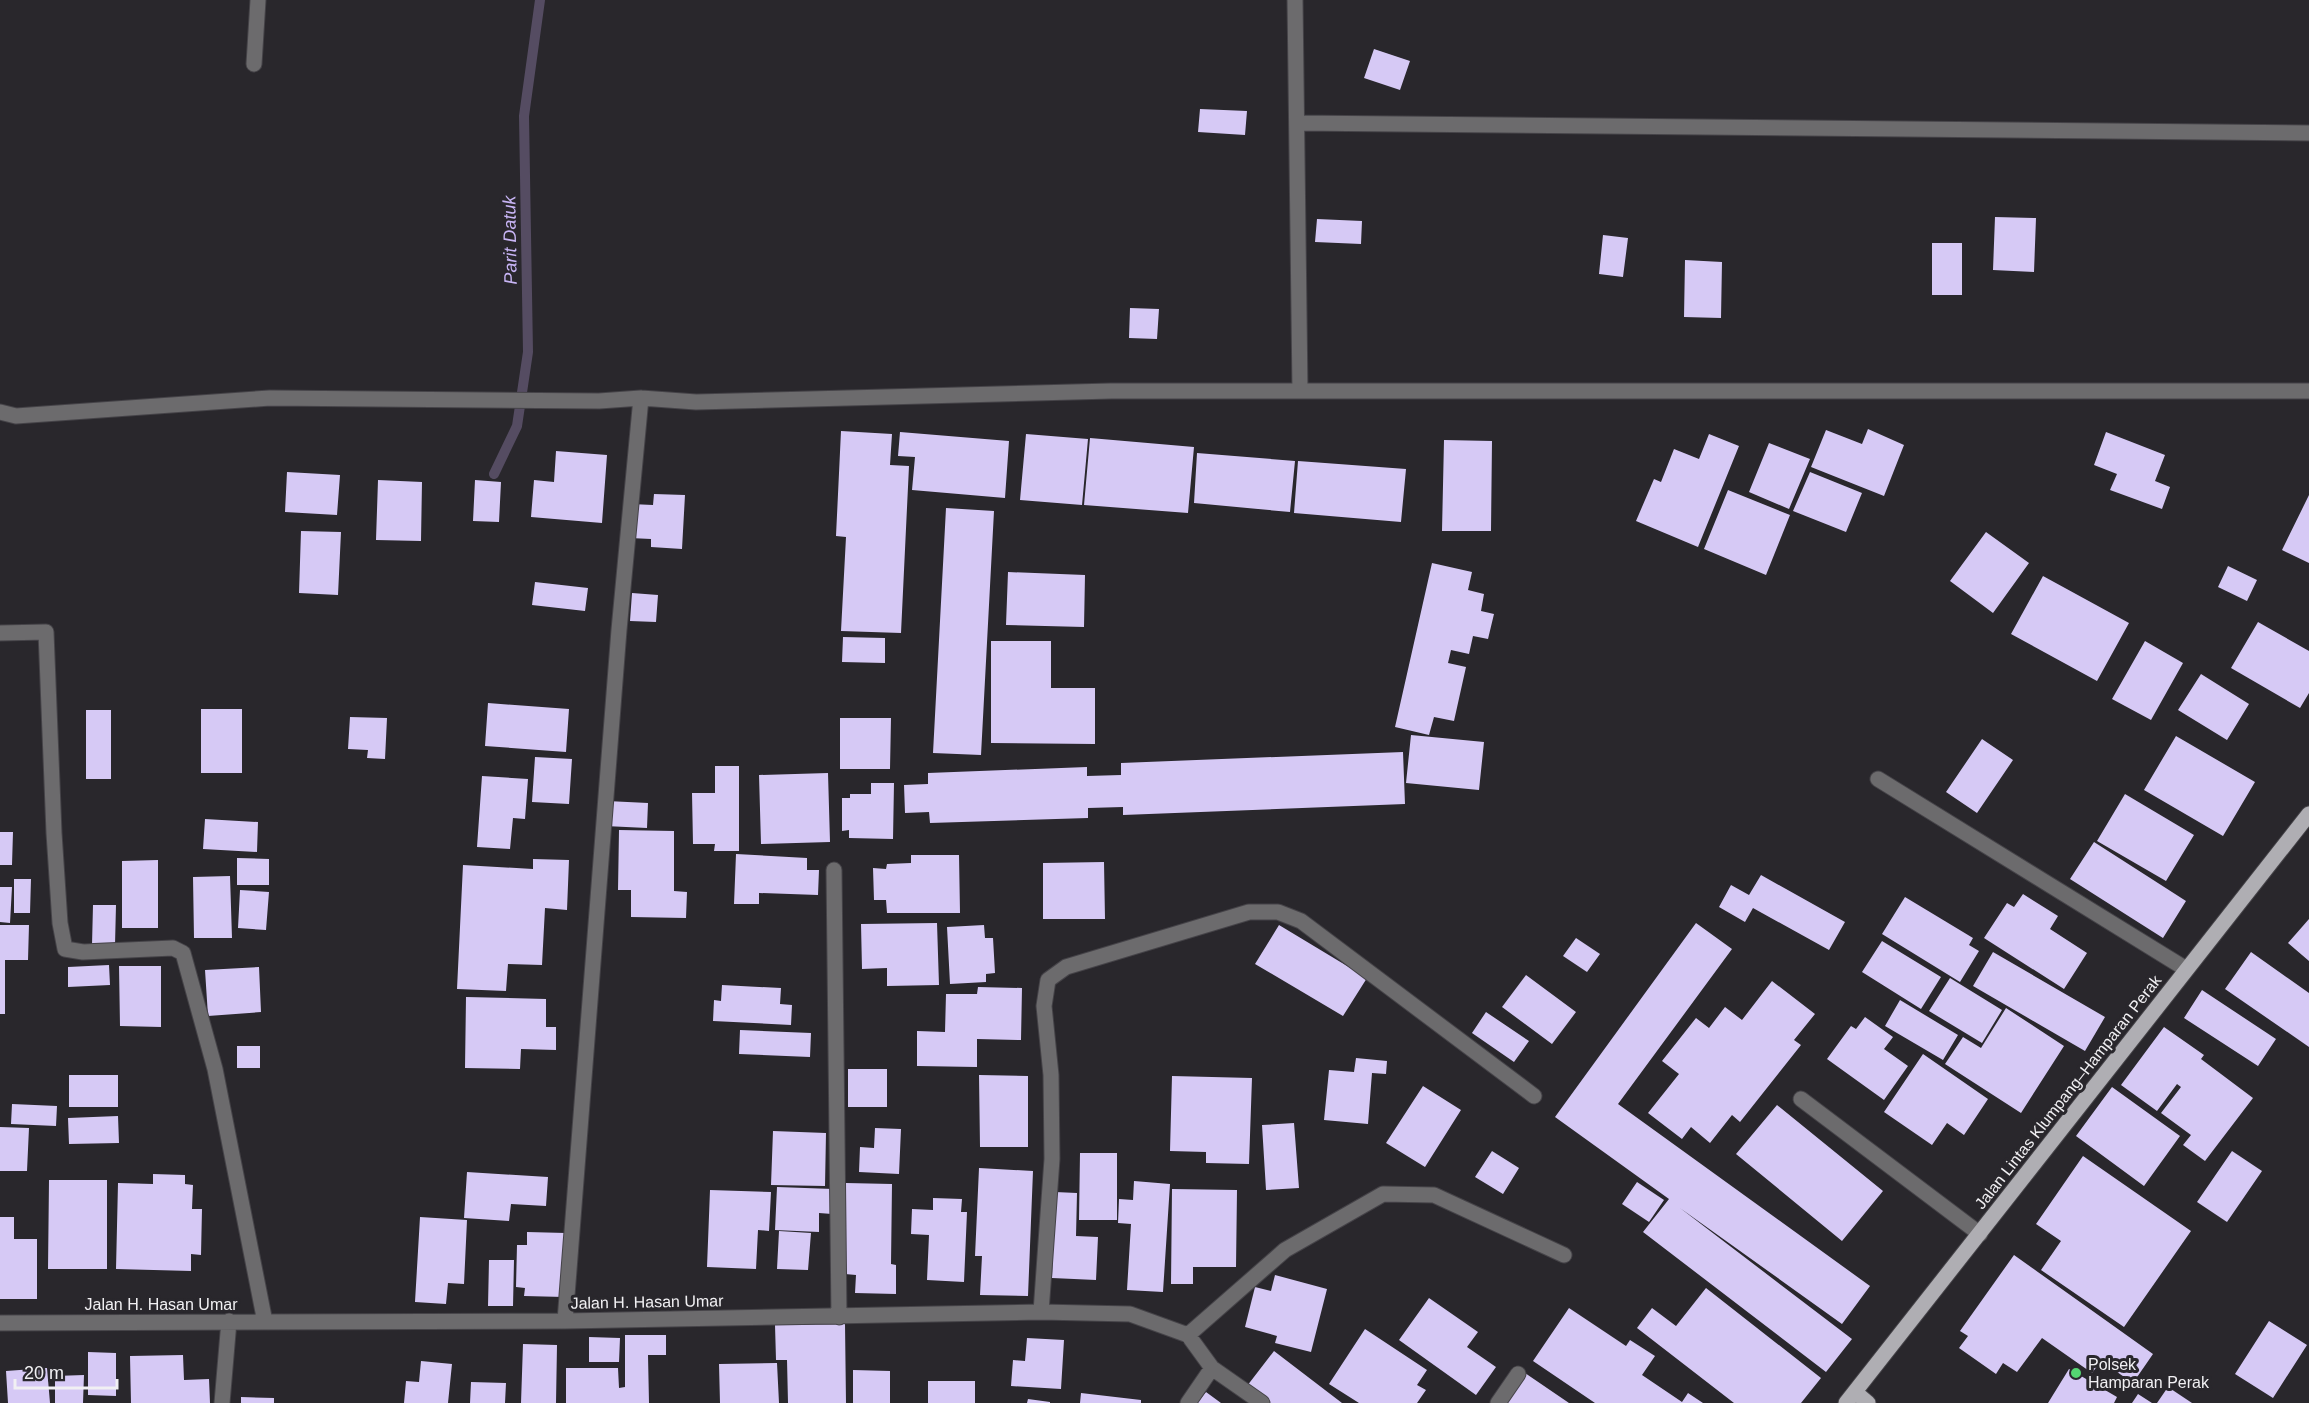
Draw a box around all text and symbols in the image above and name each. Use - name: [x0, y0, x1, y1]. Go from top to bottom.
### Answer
- water label: Parit Datuk: [499, 194, 521, 285]
- street label: Jalan Lintas Klumpang–Hamparan Perak: [1971, 971, 2165, 1212]
- street label: Jalan H. Hasan Umar: [570, 1292, 724, 1312]
- street label: Jalan H. Hasan Umar: [85, 1296, 238, 1313]
- scale bar: [15, 1352, 117, 1390]
- place label: Polsek Hamparan Perak: [2088, 1356, 2210, 1391]
- text: 20 m: [24, 1363, 64, 1383]
- marker: Polsek Hamparan Perak: [2069, 1366, 2083, 1380]

